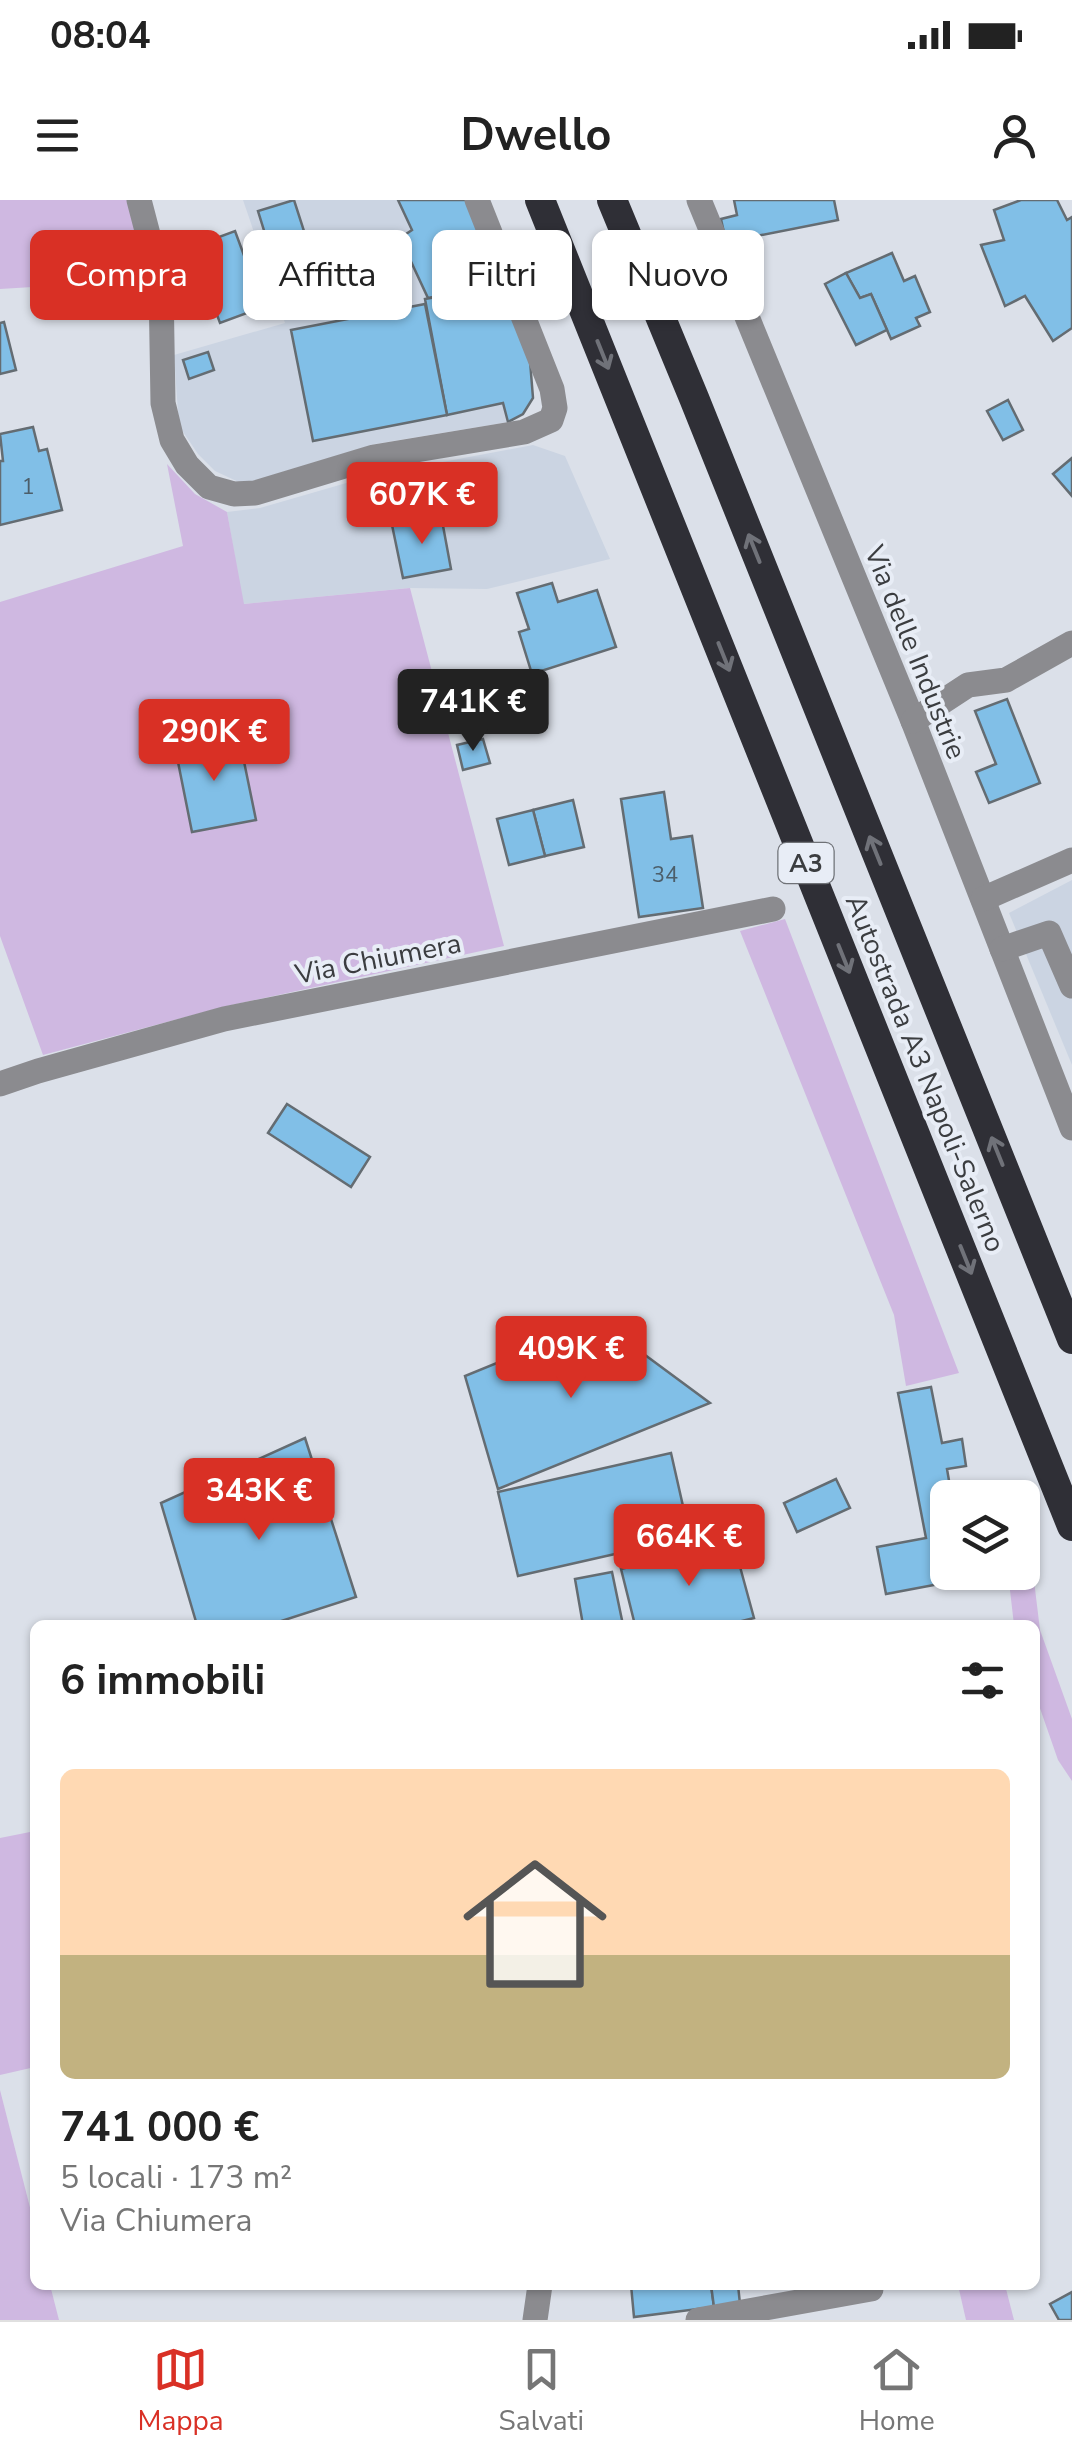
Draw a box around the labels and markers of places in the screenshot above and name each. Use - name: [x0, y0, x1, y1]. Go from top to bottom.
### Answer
- pin: 607K €: [341, 462, 503, 547]
- pin: 741K €: [392, 669, 554, 754]
- pin: 290K €: [133, 699, 295, 784]
- pin: 409K €: [490, 1316, 652, 1401]
- pin: 343K €: [178, 1458, 340, 1543]
- pin: 664K €: [608, 1504, 770, 1589]

